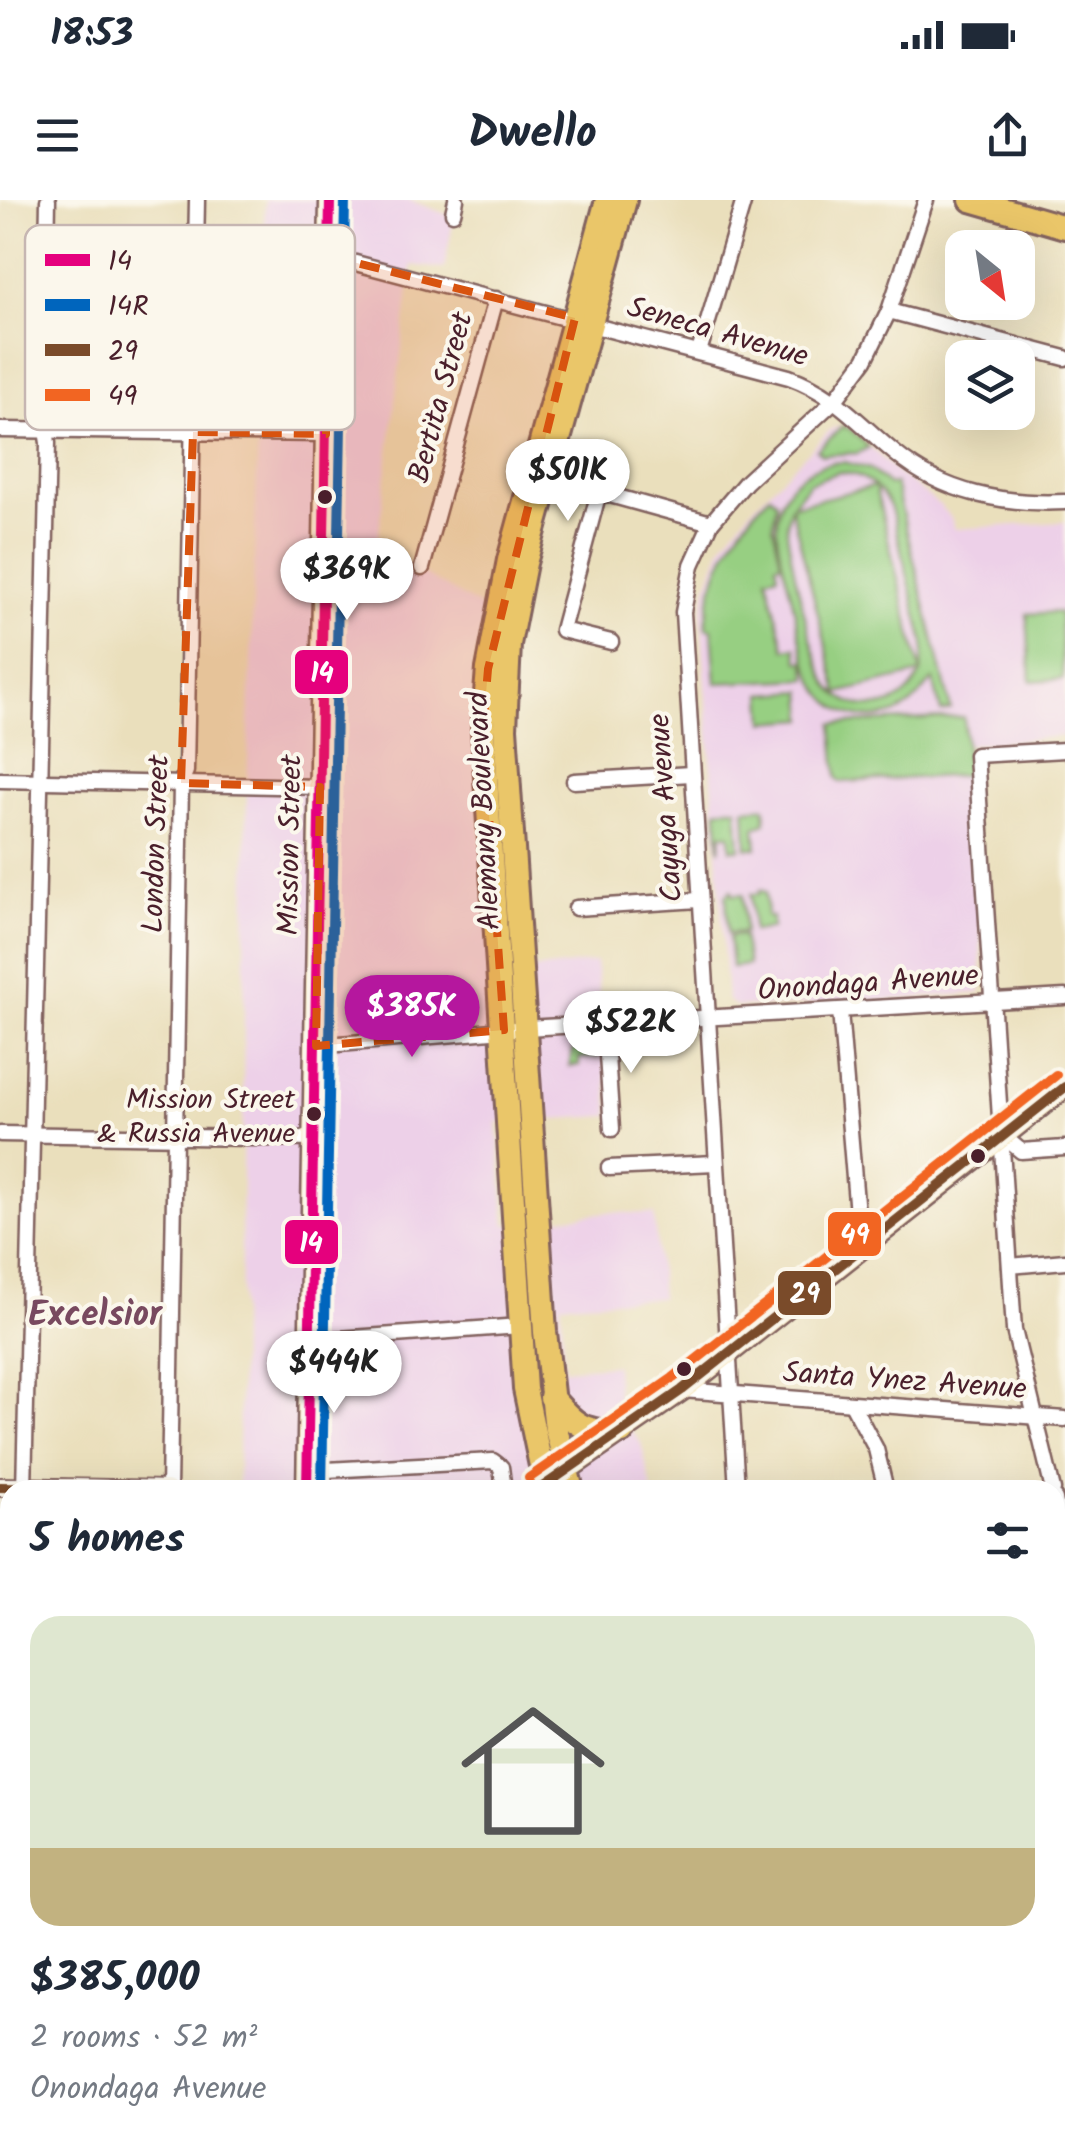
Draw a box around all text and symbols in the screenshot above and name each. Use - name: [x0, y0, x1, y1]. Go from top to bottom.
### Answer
- text: 18:53: [50, 5, 133, 65]
- text: Dwello: [468, 99, 597, 171]
- icon: menu: [30, 108, 85, 163]
- icon: share: [980, 108, 1035, 163]
- legend: [25, 225, 355, 430]
- north arrow: [945, 230, 1035, 320]
- map controls: [945, 230, 1035, 430]
- text: 14: [108, 240, 132, 285]
- street label: Seneca Avenue: [621, 284, 814, 382]
- text: 14R: [108, 285, 149, 330]
- street label: Bertita Street: [396, 306, 488, 488]
- text: 29: [108, 330, 138, 375]
- button: layers: [945, 340, 1035, 430]
- text: 49: [108, 375, 137, 420]
- pin: $501K: [498, 439, 638, 524]
- text: $501K: [528, 446, 608, 497]
- unlabelled marker: [315, 487, 335, 507]
- pin: $369K: [277, 538, 417, 623]
- text: $369K: [302, 545, 392, 596]
- line badge: 14: [293, 648, 350, 696]
- text: 14: [310, 652, 334, 697]
- street label: Alemany Boulevard: [455, 689, 515, 931]
- street label: Cayuga Avenue: [636, 712, 698, 904]
- street label: London Street: [130, 754, 184, 934]
- street label: Mission Street: [265, 754, 317, 936]
- street label: Onondaga Avenue: [756, 952, 980, 1016]
- pin: $385K: [342, 975, 482, 1060]
- text: $385K: [367, 982, 457, 1033]
- pin: $522K: [561, 991, 701, 1076]
- text: $522K: [585, 998, 677, 1049]
- place label: Mission Street & Russia Avenue: [97, 1078, 296, 1157]
- marker: Mission Street & Russia Avenue: [304, 1104, 324, 1124]
- unlabelled marker: [968, 1146, 988, 1166]
- line badge: 49: [826, 1210, 883, 1258]
- text: 49: [840, 1214, 870, 1259]
- line badge: 14: [283, 1218, 340, 1266]
- text: 14: [299, 1222, 323, 1267]
- line badge: 29: [776, 1269, 833, 1317]
- text: 29: [790, 1273, 820, 1318]
- district label: Excelsior: [28, 1288, 163, 1344]
- pin: $444K: [264, 1331, 404, 1416]
- text: $444K: [289, 1338, 379, 1389]
- street label: Santa Ynez Avenue: [781, 1350, 1028, 1414]
- unlabelled marker: [674, 1359, 694, 1379]
- text: 5 homes: [30, 1507, 185, 1574]
- icon: filters: [980, 1513, 1035, 1568]
- icon: home: [443, 1681, 623, 1861]
- text: $385,000: [30, 1946, 200, 2013]
- text: 2 rooms · 52 m²: [30, 2013, 257, 2064]
- text: Onondaga Avenue: [30, 2064, 266, 2115]

